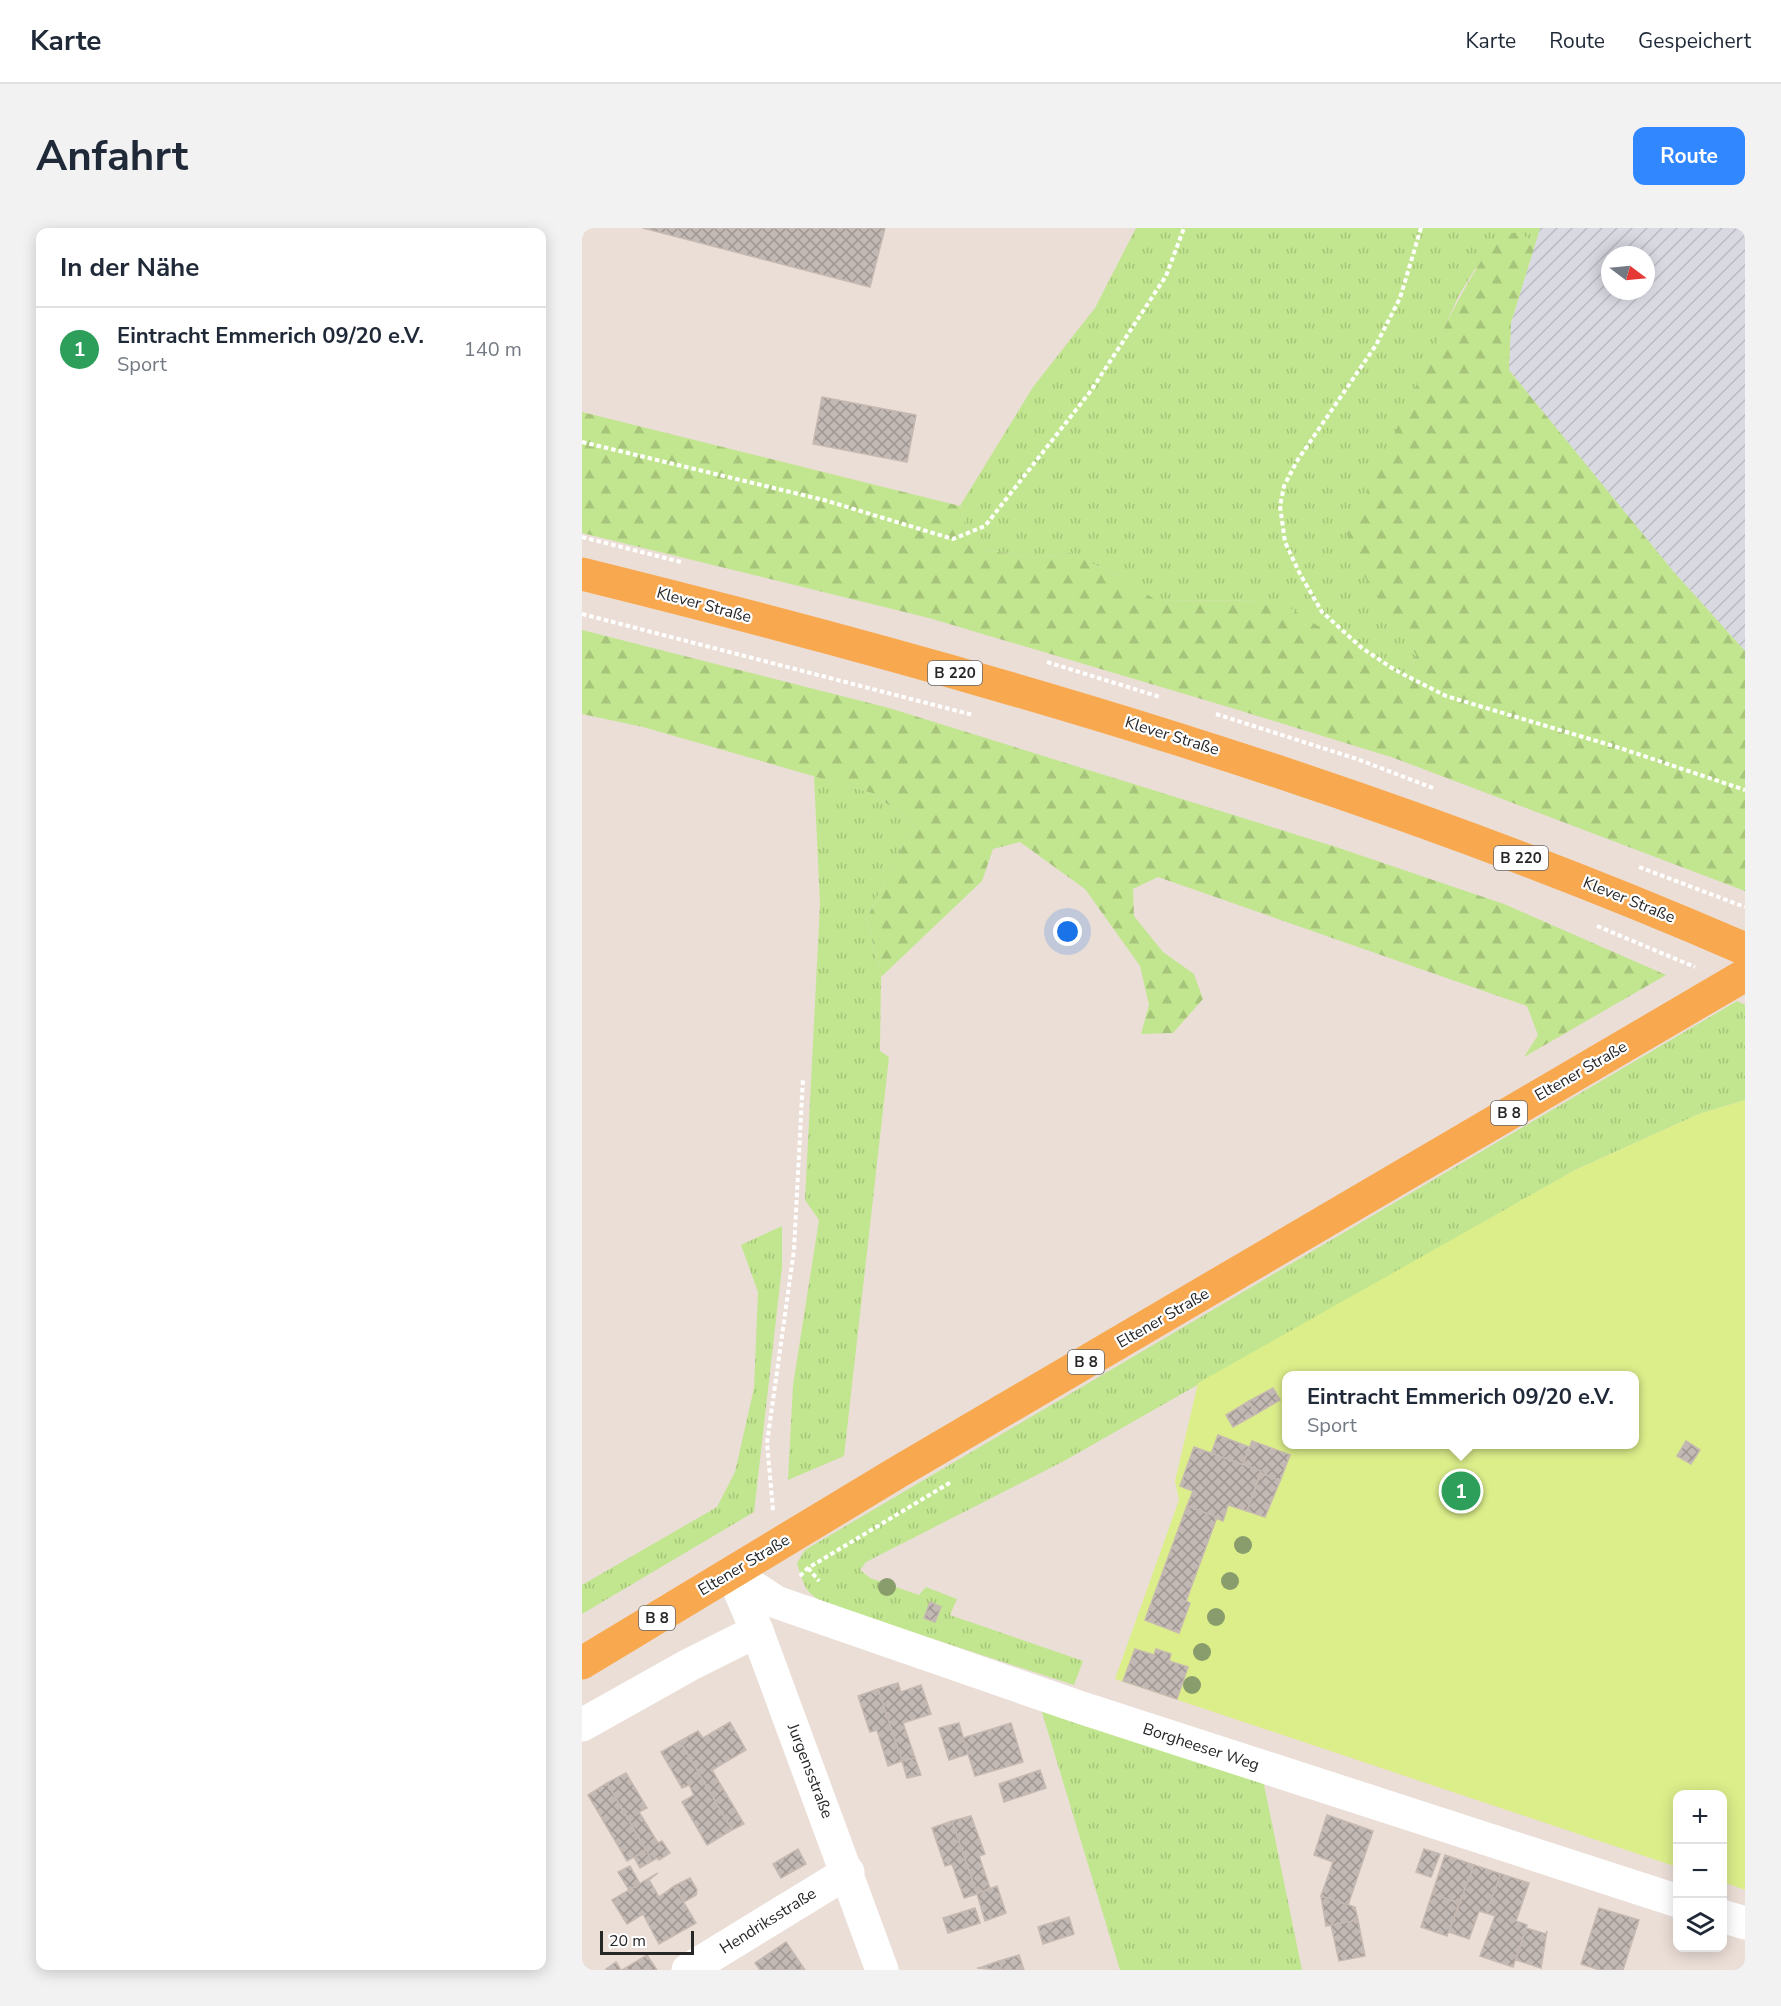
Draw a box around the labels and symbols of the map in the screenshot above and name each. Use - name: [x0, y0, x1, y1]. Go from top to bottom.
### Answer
- north arrow: [1601, 246, 1655, 300]
- street label: Klever Straße: [654, 582, 754, 628]
- road number: B 220: [928, 661, 982, 685]
- street label: Klever Straße: [1122, 711, 1222, 761]
- road number: B 220: [1494, 846, 1548, 870]
- street label: Klever Straße: [1580, 872, 1678, 928]
- your location: [1053, 917, 1082, 946]
- street label: Eltener Straße: [1531, 1036, 1631, 1106]
- road number: B 8: [1491, 1101, 1527, 1125]
- street label: Eltener Straße: [1113, 1283, 1213, 1353]
- road number: B 8: [1068, 1350, 1104, 1374]
- pin: 1: [1442, 1468, 1480, 1514]
- street label: Eltener Straße: [694, 1529, 794, 1601]
- road number: B 8: [639, 1606, 675, 1630]
- street label: Borgheeser Weg: [1140, 1718, 1262, 1776]
- street label: Jurgensstraße: [781, 1719, 838, 1822]
- street label: Hendriksstraße: [716, 1883, 820, 1959]
- scale bar: [600, 1928, 694, 1956]

